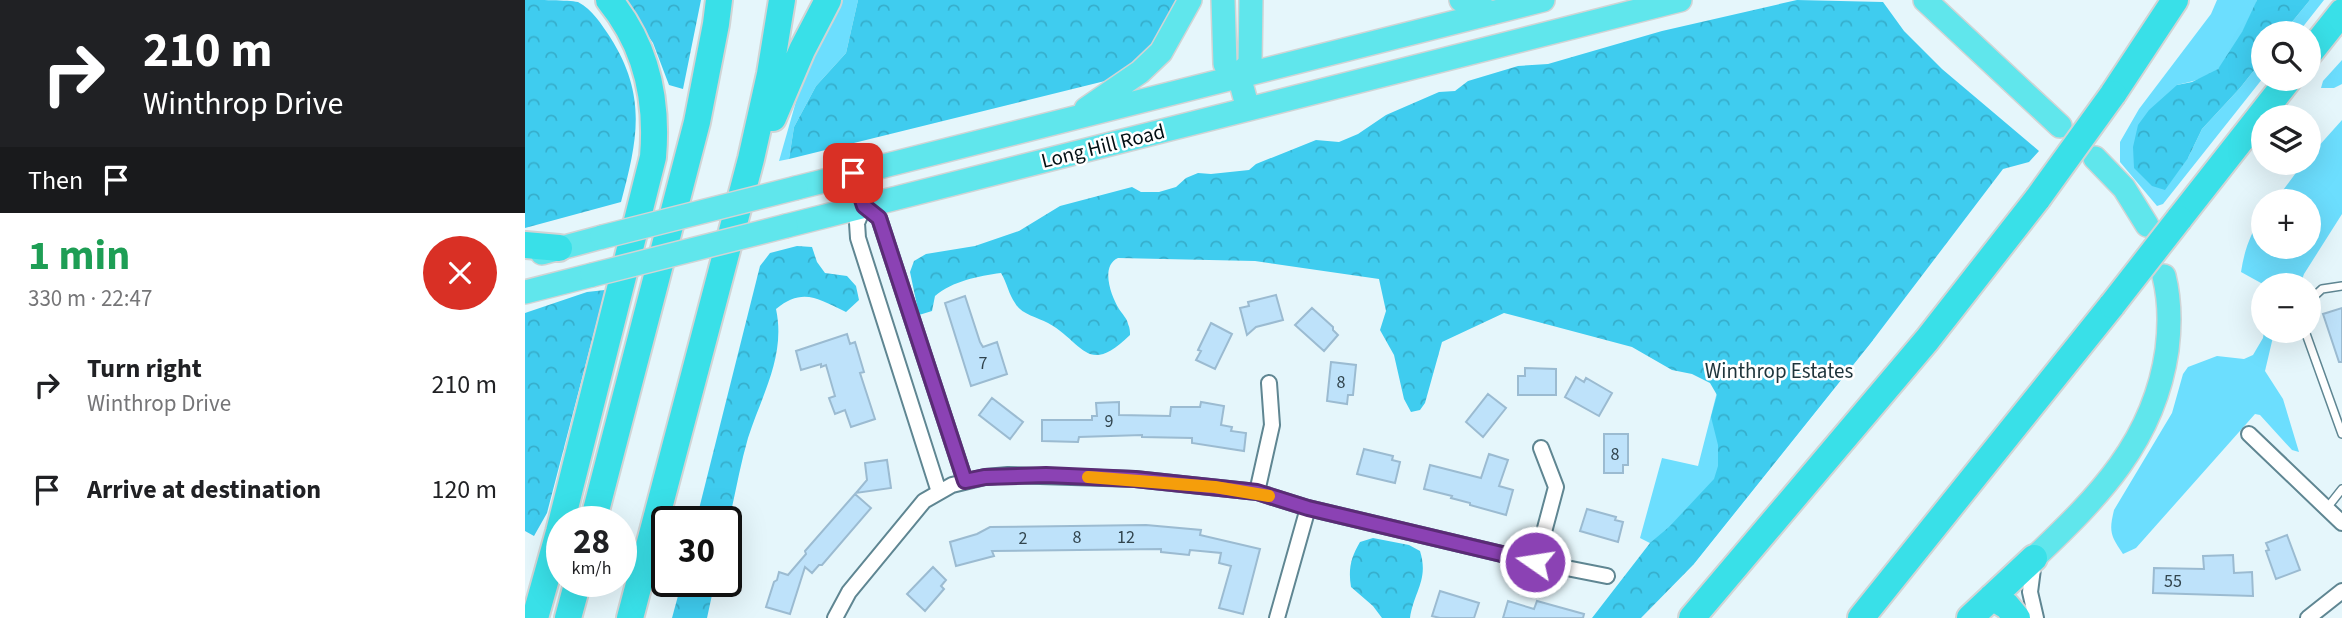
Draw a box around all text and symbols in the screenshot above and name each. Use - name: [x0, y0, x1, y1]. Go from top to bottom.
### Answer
- text: 210 m: [143, 16, 272, 86]
- map controls: [2251, 21, 2321, 343]
- button: search: [2251, 21, 2321, 91]
- icon: right: [28, 28, 119, 119]
- text: Winthrop Drive: [143, 81, 343, 127]
- button: layers: [2251, 105, 2321, 175]
- street label: Long Hill Road: [1038, 116, 1168, 176]
- pin: [823, 143, 883, 203]
- icon: arrive: [834, 154, 872, 192]
- icon: arrive: [97, 161, 135, 199]
- text: Then: [28, 162, 83, 199]
- button: +: [2251, 189, 2321, 259]
- text: 1 min: [28, 226, 130, 286]
- button: close: [423, 236, 497, 310]
- button: −: [2251, 273, 2321, 343]
- text: 330 m · 22:47: [28, 282, 152, 315]
- text: Turn right: [87, 350, 202, 387]
- house number: 7: [979, 351, 988, 376]
- park label: Winthrop Estates: [1705, 356, 1853, 386]
- icon: right: [28, 366, 66, 404]
- text: 210 m: [431, 366, 497, 403]
- house number: 8: [1337, 370, 1346, 395]
- text: Winthrop Drive: [87, 387, 231, 420]
- house number: 9: [1105, 409, 1114, 434]
- house number: 8: [1611, 442, 1620, 467]
- icon: arrive: [28, 471, 66, 509]
- text: Arrive at destination: [87, 471, 321, 508]
- text: 120 m: [431, 471, 497, 508]
- speed limit sign: 30: [651, 506, 742, 597]
- text: 28: [573, 517, 610, 567]
- house number: 8: [1073, 525, 1082, 550]
- house number: 12: [1117, 525, 1135, 550]
- position arrow: [1498, 525, 1572, 599]
- house number: 2: [1019, 526, 1028, 551]
- text: km/h: [572, 556, 611, 581]
- house number: 55: [2164, 569, 2182, 594]

